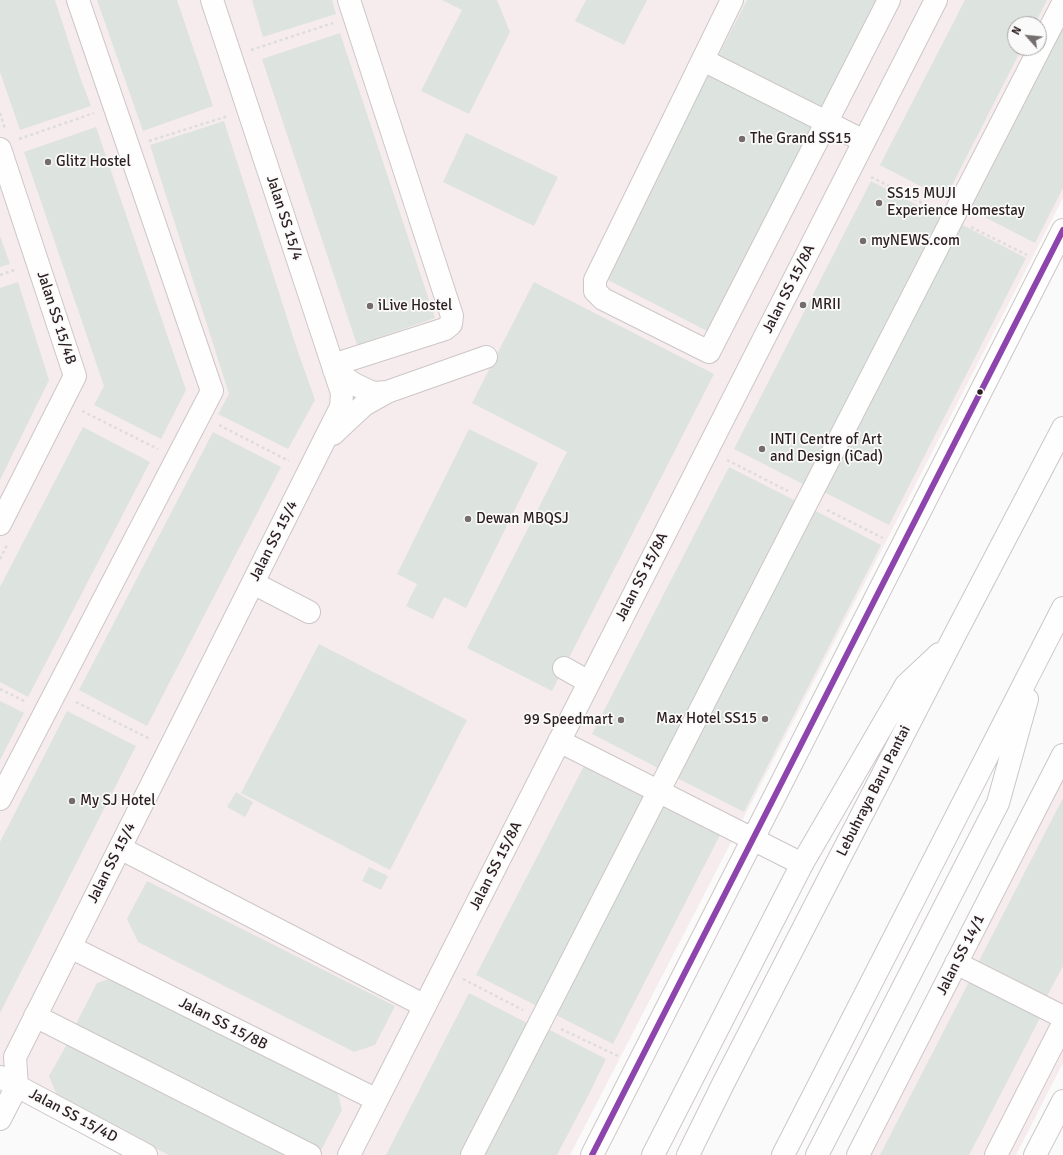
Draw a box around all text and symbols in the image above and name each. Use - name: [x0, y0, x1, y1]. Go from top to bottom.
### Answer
- north arrow: [1007, 16, 1047, 56]
- text: N: [1009, 24, 1024, 37]
- place label: The Grand SS15: [750, 130, 851, 148]
- marker: The Grand SS15: [737, 134, 747, 144]
- place label: Glitz Hostel: [56, 153, 131, 171]
- marker: Glitz Hostel: [43, 157, 53, 167]
- street label: Jalan SS 15/4: [262, 173, 306, 263]
- place label: SS15 MUJI Experience Homestay: [887, 185, 1025, 220]
- marker: SS15 MUJI Experience Homestay: [874, 198, 884, 208]
- place label: myNEWS.com: [871, 232, 960, 250]
- marker: myNEWS.com: [858, 236, 868, 246]
- street label: Jalan SS 15/8A: [759, 242, 819, 336]
- street label: Jalan SS 15/4B: [32, 269, 80, 367]
- place label: MRII: [811, 296, 841, 314]
- place label: iLive Hostel: [378, 297, 452, 315]
- marker: MRII: [798, 300, 808, 310]
- marker: iLive Hostel: [365, 301, 375, 311]
- unlabelled marker: [975, 387, 985, 397]
- place label: INTI Centre of Art and Design (iCad): [770, 431, 883, 466]
- marker: INTI Centre of Art and Design (iCad): [757, 444, 767, 454]
- street label: Jalan SS 15/4: [246, 498, 302, 584]
- place label: Dewan MBQSJ: [476, 510, 569, 528]
- marker: Dewan MBQSJ: [463, 514, 473, 524]
- street label: Jalan SS 15/8A: [612, 530, 672, 624]
- place label: Max Hotel SS15: [656, 710, 757, 728]
- place label: 99 Speedmart: [524, 711, 613, 729]
- marker: Max Hotel SS15: [760, 714, 770, 724]
- marker: 99 Speedmart: [616, 715, 626, 725]
- street label: Lebuhraya Baru Pantai: [833, 723, 915, 859]
- place label: My SJ Hotel: [80, 792, 156, 810]
- marker: My SJ Hotel: [67, 796, 77, 806]
- street label: Jalan SS 15/8A: [466, 819, 526, 913]
- street label: Jalan SS 15/4: [84, 820, 140, 906]
- street label: Jalan SS 14/1: [933, 912, 989, 998]
- street label: Jalan SS 15/8B: [176, 994, 270, 1054]
- street label: Jalan SS 15/4D: [26, 1085, 120, 1147]

